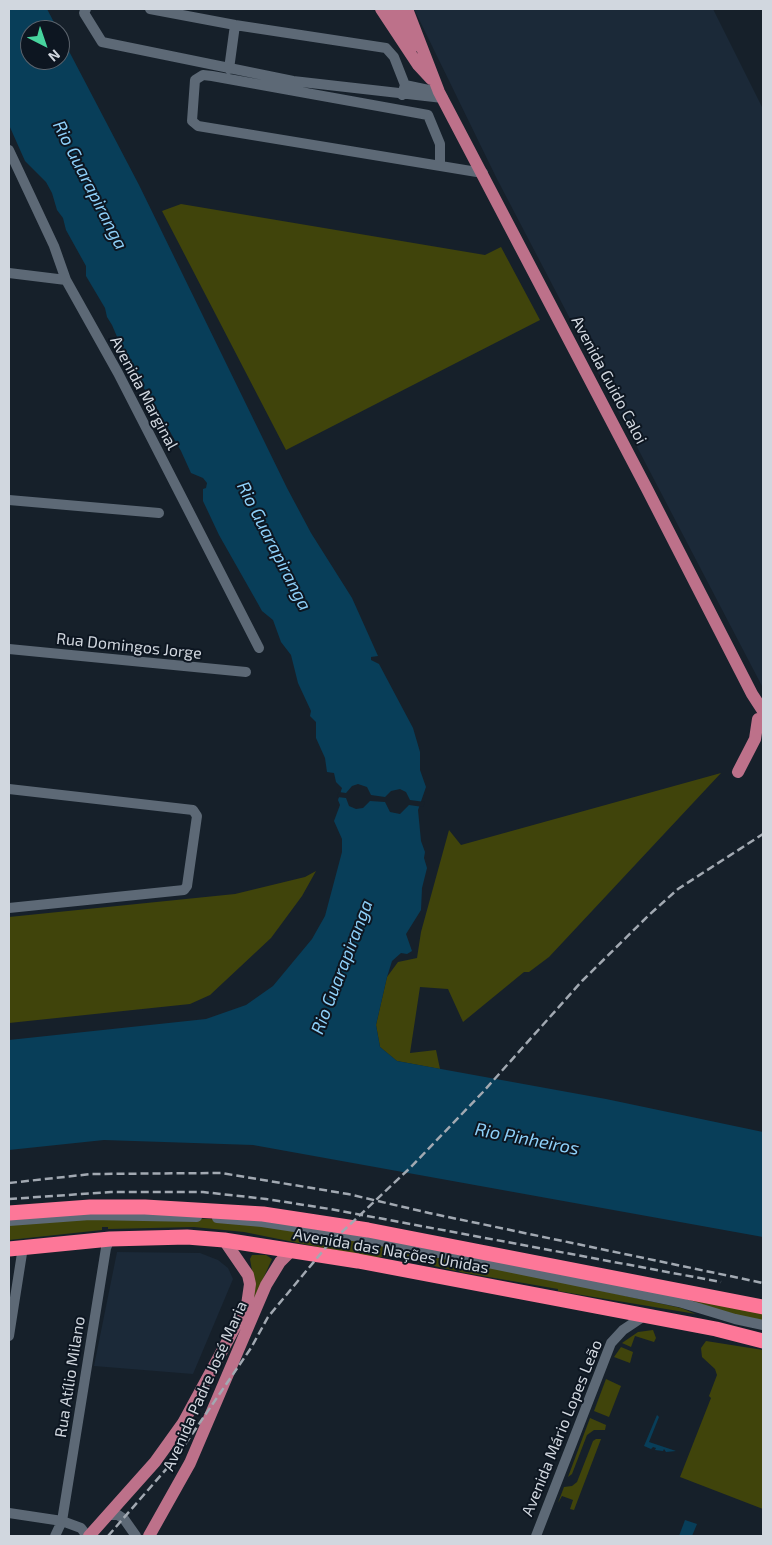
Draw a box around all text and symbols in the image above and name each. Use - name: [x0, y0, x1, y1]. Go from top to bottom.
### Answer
- north arrow: [20, 20, 70, 70]
- text: N: [45, 46, 64, 66]
- water label: Rio Guarapiranga: [48, 117, 132, 253]
- street label: Avenida Guido Caloi: [567, 313, 651, 447]
- street label: Avenida Marginal: [106, 333, 182, 453]
- water label: Rio Guarapiranga: [232, 478, 316, 614]
- street label: Rua Domingos Jorge: [55, 629, 203, 663]
- water label: Rio Guarapiranga: [306, 897, 378, 1037]
- water label: Rio Pinheiros: [473, 1118, 581, 1160]
- street label: Avenida das Nações Unidas: [292, 1224, 490, 1278]
- street label: Avenida Padre José Maria: [159, 1298, 251, 1474]
- street label: Rua Atílio Milano: [51, 1315, 89, 1439]
- street label: Avenida Mário Lopes Leão: [518, 1337, 606, 1519]

